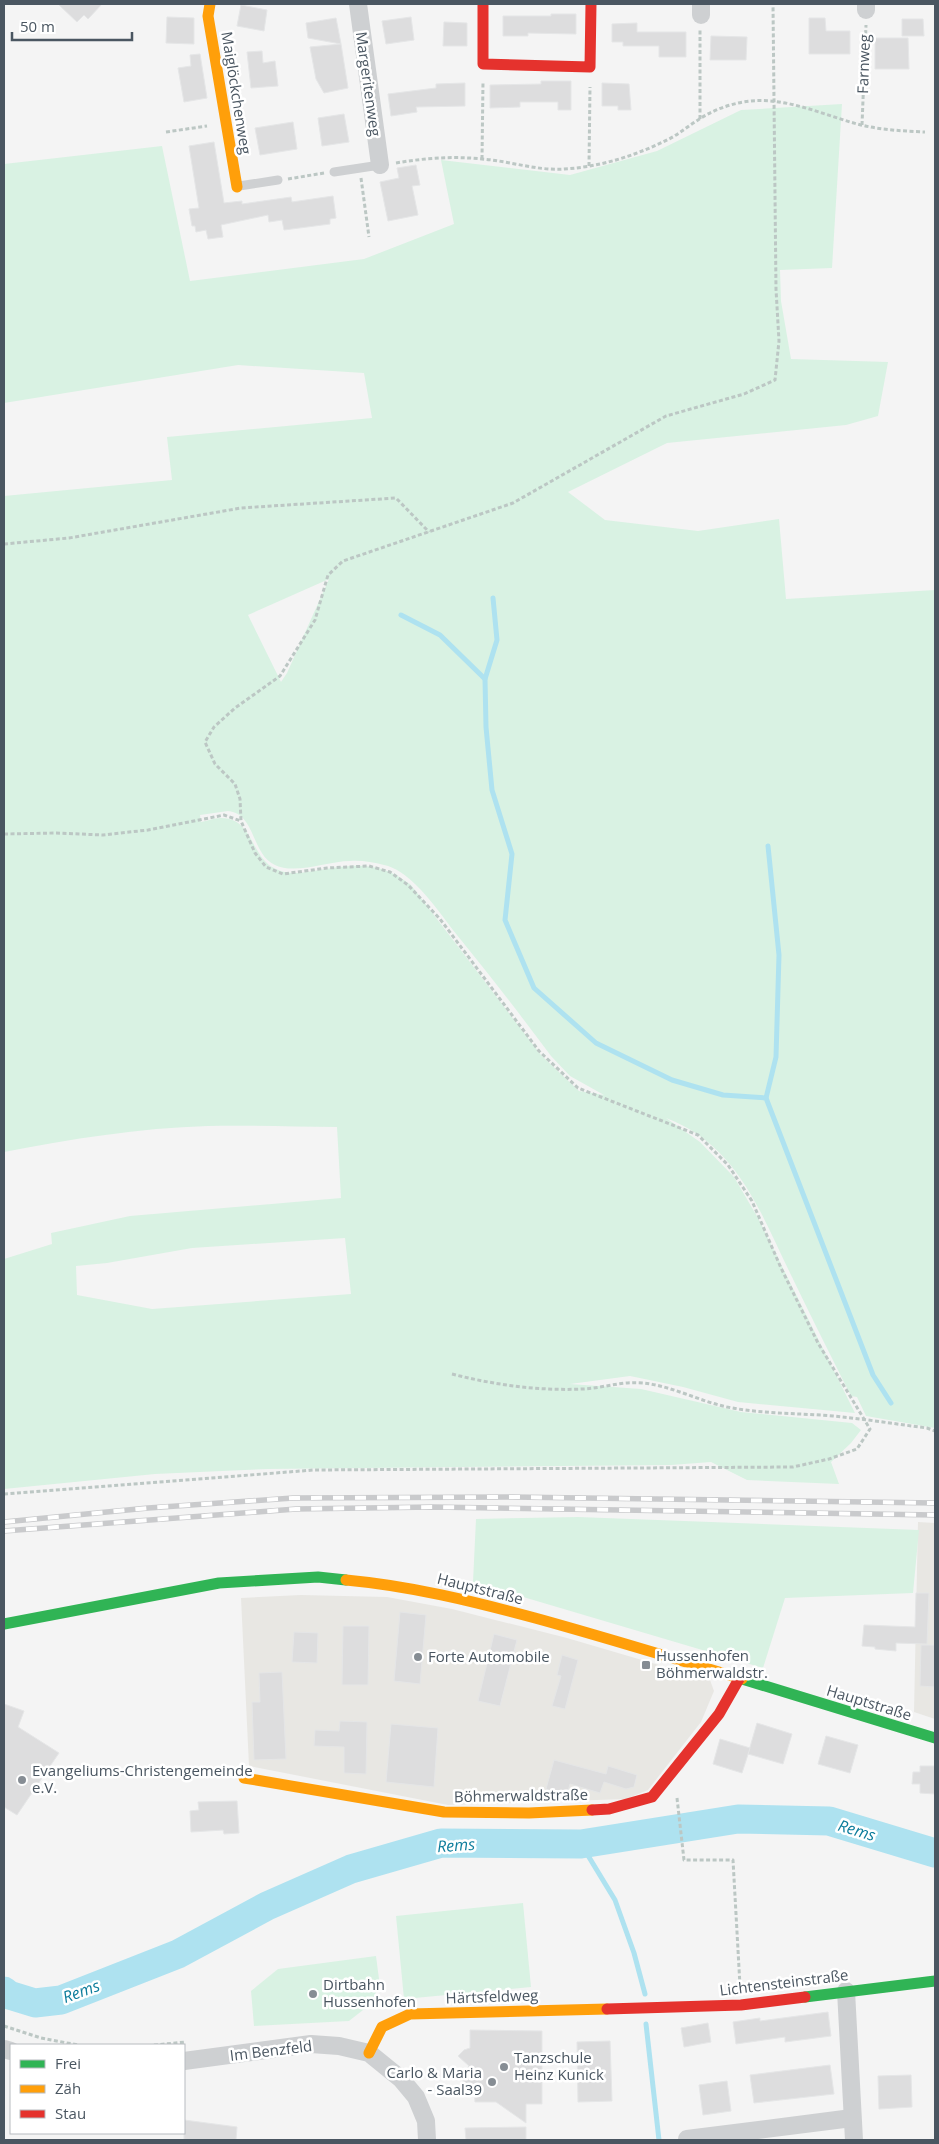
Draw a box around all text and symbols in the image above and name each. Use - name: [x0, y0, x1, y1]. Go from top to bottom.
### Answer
- scale bar: [12, 10, 132, 42]
- text: 50 m: [20, 16, 55, 36]
- street label: Maiglöckchenweg: [217, 30, 257, 156]
- street label: Margeritenweg: [352, 30, 386, 138]
- street label: Farnweg: [852, 34, 874, 94]
- street label: Hauptstraße: [435, 1568, 525, 1608]
- place label: Hussenhofen Böhmerwaldstr.: [656, 1645, 768, 1682]
- place label: Forte Automobile: [428, 1646, 550, 1666]
- marker: Forte Automobile: [412, 1651, 424, 1663]
- marker: Hussenhofen Böhmerwaldstr.: [640, 1659, 652, 1671]
- street label: Hauptstraße: [824, 1680, 914, 1724]
- place label: Evangeliums-Christengemeinde e.V.: [32, 1760, 253, 1797]
- marker: Evangeliums-Christengemeinde e.V.: [16, 1774, 28, 1786]
- street label: Böhmerwaldstraße: [454, 1784, 588, 1806]
- water label: Rems: [836, 1814, 878, 1846]
- water label: Rems: [436, 1833, 476, 1857]
- street label: Lichtensteinstraße: [718, 1964, 849, 2000]
- water label: Rems: [59, 1974, 103, 2008]
- place label: Dirtbahn Hussenhofen: [323, 1974, 416, 2011]
- street label: Härtsfeldweg: [445, 1984, 539, 2008]
- marker: Dirtbahn Hussenhofen: [307, 1988, 319, 2000]
- street label: Im Benzfeld: [229, 2035, 313, 2065]
- legend: [10, 2044, 185, 2134]
- place label: Tanzschule Heinz Kunick: [514, 2047, 604, 2084]
- text: Frei: [55, 2053, 81, 2073]
- marker: Tanzschule Heinz Kunick: [498, 2061, 510, 2073]
- place label: Carlo & Maria - Saal39: [386, 2062, 482, 2099]
- marker: Carlo & Maria - Saal39: [486, 2076, 498, 2088]
- text: Zäh: [55, 2078, 81, 2098]
- text: Stau: [55, 2103, 86, 2123]

